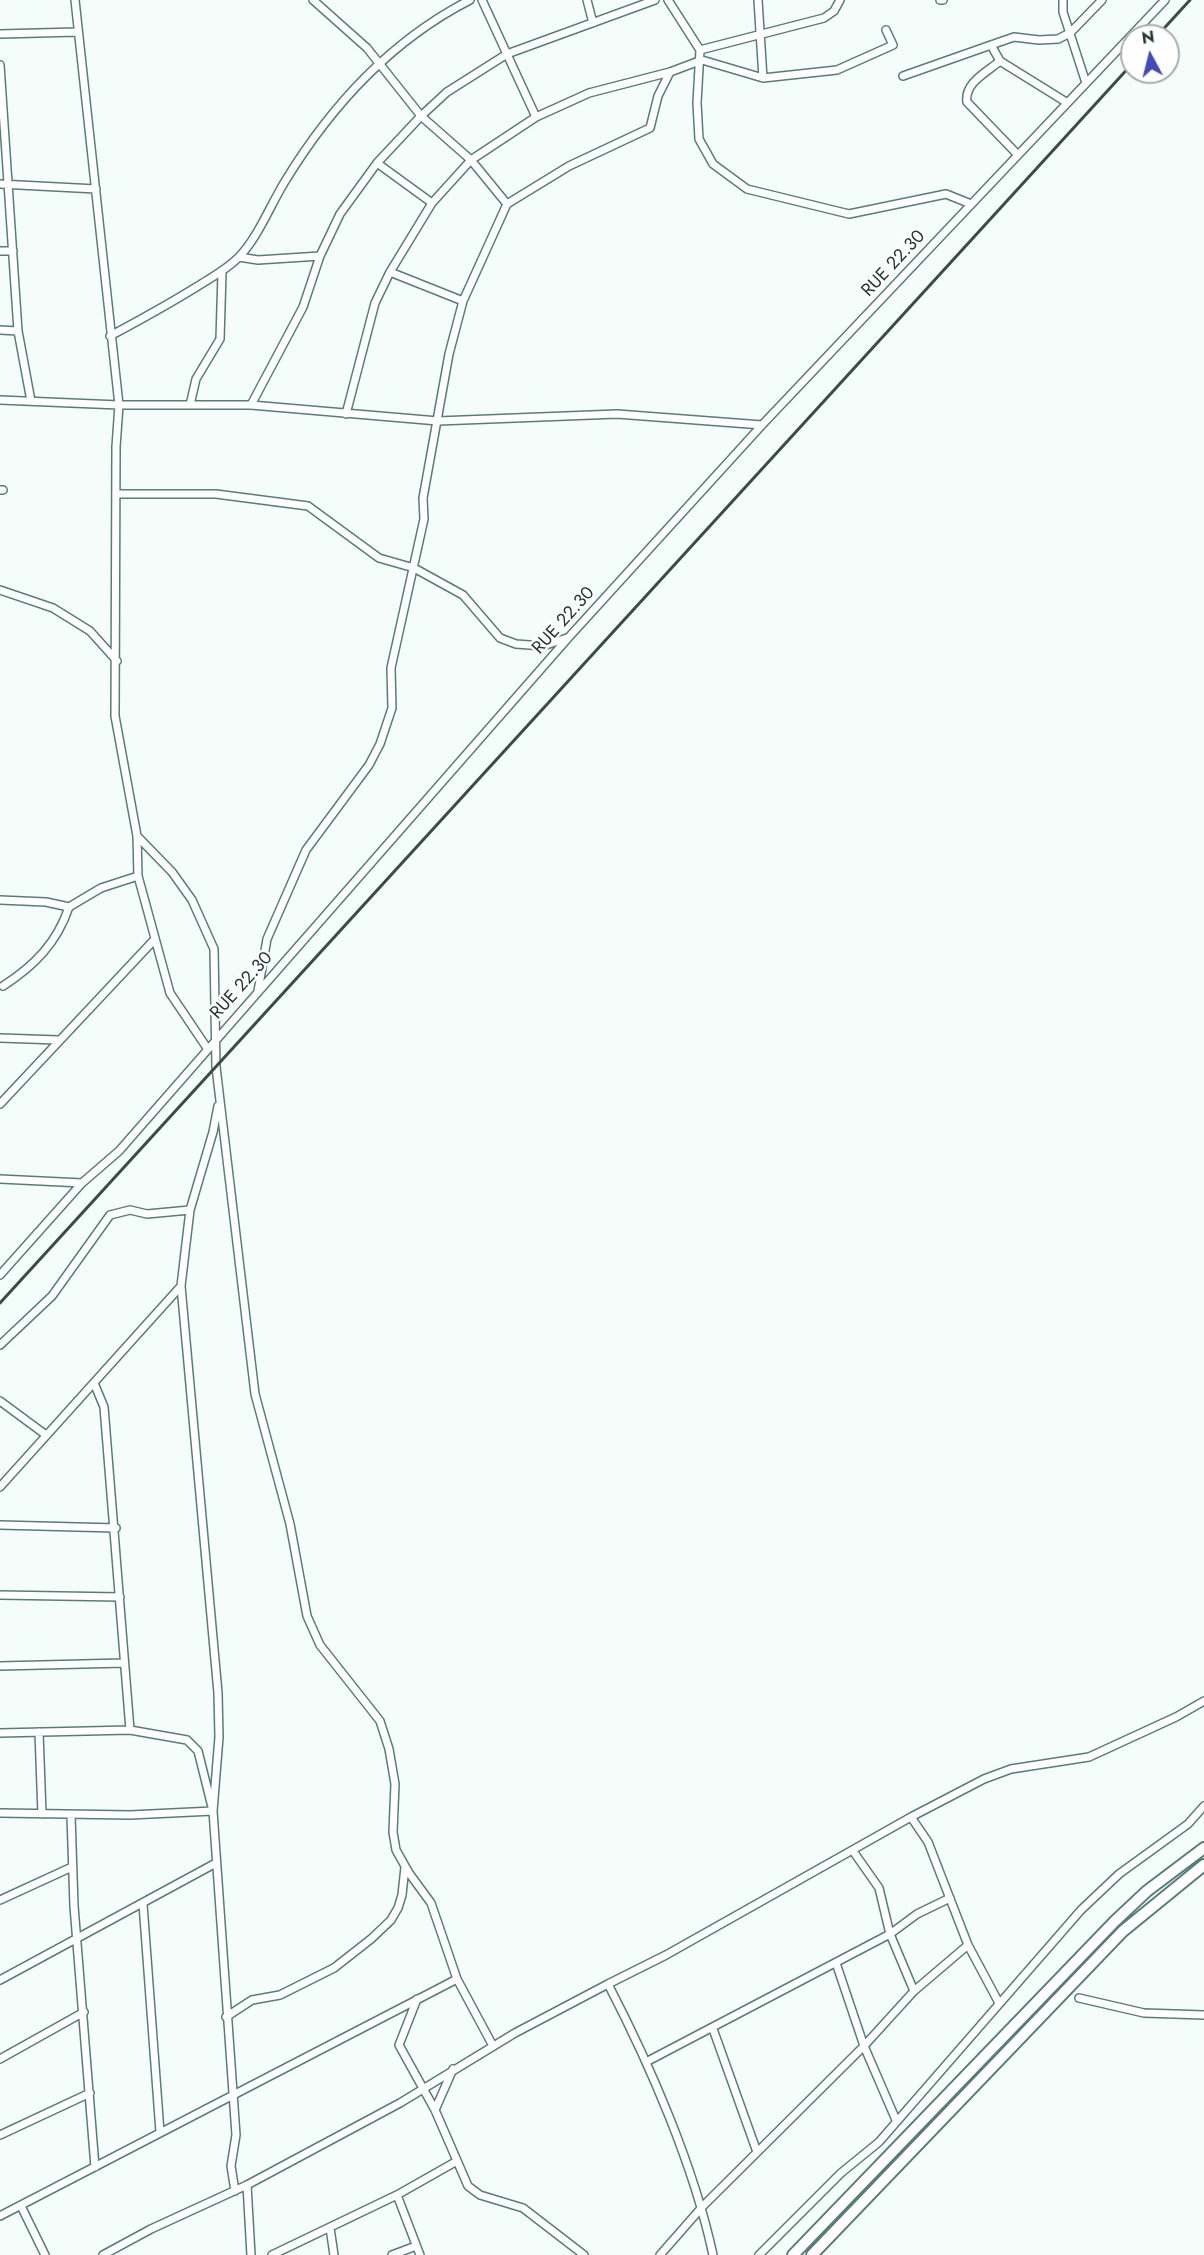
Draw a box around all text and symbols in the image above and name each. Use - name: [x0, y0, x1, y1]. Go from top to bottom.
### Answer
- north arrow: [1120, 24, 1180, 84]
- text: N: [1140, 25, 1156, 50]
- street label: RUE 22.30: [858, 226, 930, 302]
- street label: RUE 22.30: [528, 583, 600, 659]
- street label: RUE 22.30: [206, 948, 278, 1024]

